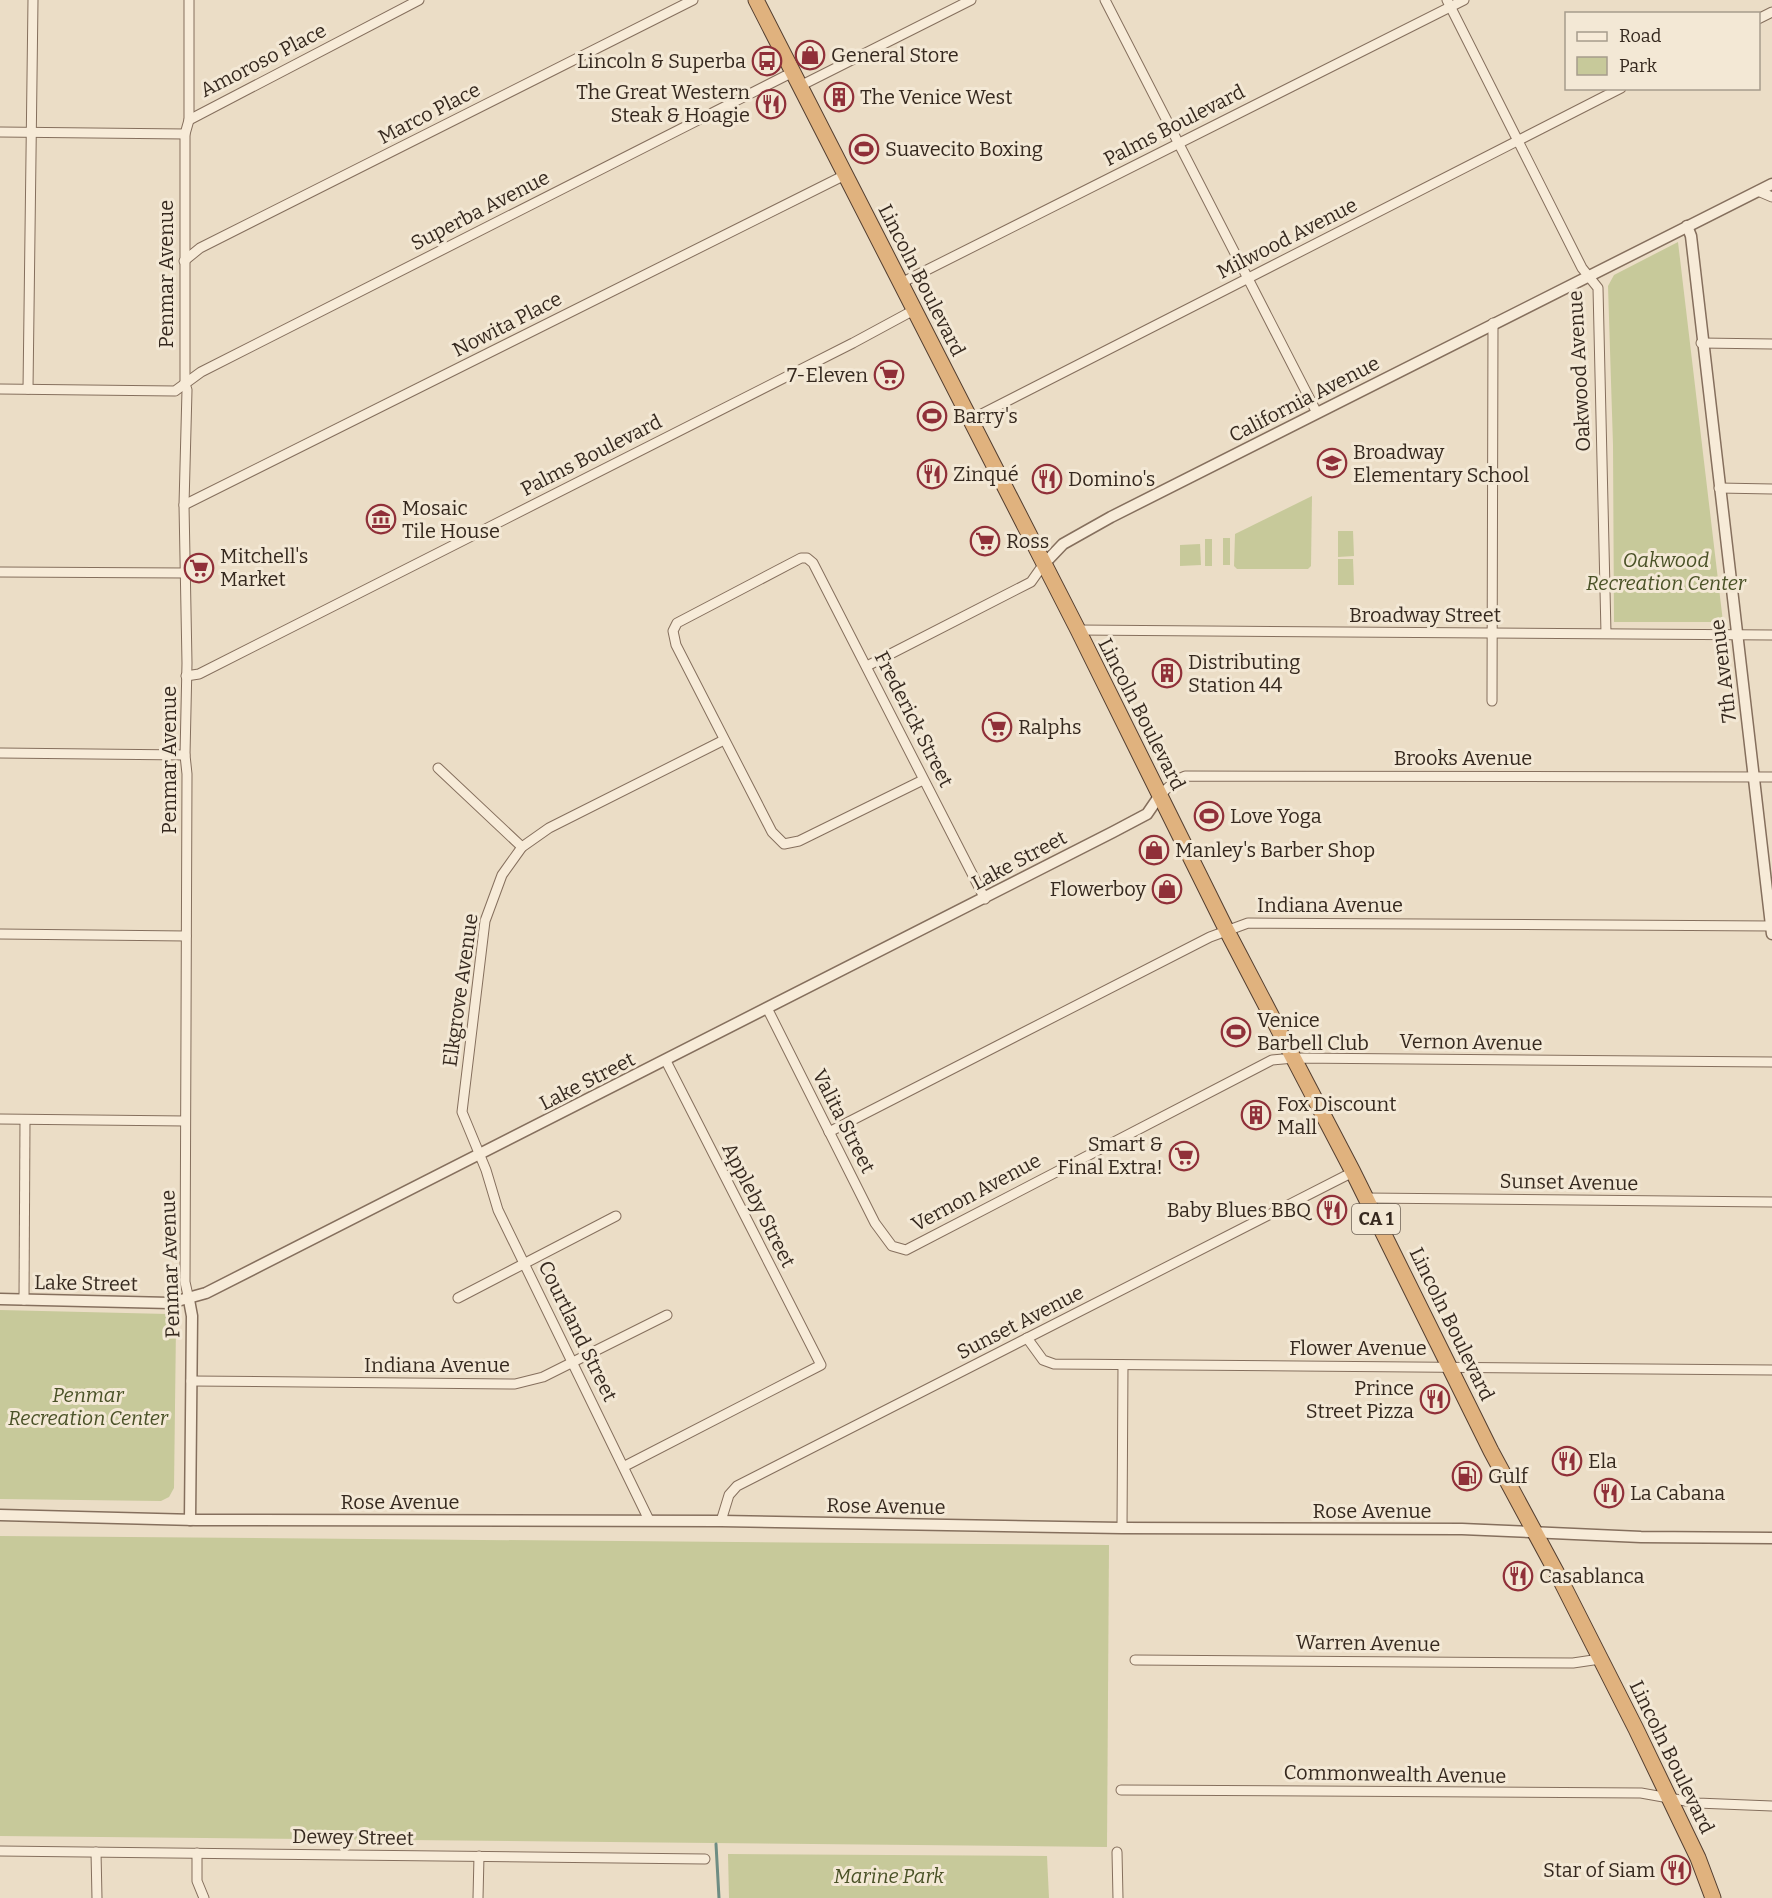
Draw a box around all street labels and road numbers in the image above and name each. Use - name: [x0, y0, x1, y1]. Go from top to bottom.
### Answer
- street label: Amoroso Place: [196, 18, 330, 102]
- street label: Marco Place: [374, 77, 484, 149]
- street label: Palms Boulevard: [1100, 79, 1249, 171]
- street label: Superba Avenue: [407, 165, 553, 255]
- street label: Milwood Avenue: [1213, 192, 1361, 284]
- street label: Penmar Avenue: [154, 200, 178, 348]
- street label: Lincoln Boulevard: [873, 200, 971, 360]
- street label: Nowita Place: [448, 286, 566, 362]
- street label: Oakwood Avenue: [1563, 290, 1595, 452]
- street label: California Avenue: [1225, 351, 1383, 447]
- street label: Palms Boulevard: [517, 409, 666, 501]
- street label: Broadway Street: [1349, 603, 1501, 627]
- street label: 7th Avenue: [1705, 618, 1741, 724]
- street label: Lincoln Boulevard: [1093, 634, 1191, 794]
- street label: Frederick Street: [869, 647, 959, 791]
- street label: Penmar Avenue: [157, 686, 181, 834]
- street label: Brooks Avenue: [1394, 746, 1532, 770]
- street label: Lake Street: [968, 825, 1070, 895]
- street label: Indiana Avenue: [1257, 893, 1403, 917]
- street label: Elkgrove Avenue: [437, 912, 483, 1068]
- street label: Vernon Avenue: [1399, 1029, 1543, 1055]
- street label: Lake Street: [535, 1047, 639, 1115]
- street label: Valita Street: [808, 1065, 880, 1177]
- street label: Appleby Street: [717, 1139, 801, 1271]
- street label: Vernon Avenue: [907, 1148, 1045, 1236]
- street label: Sunset Avenue: [1499, 1169, 1639, 1195]
- street label: Penmar Avenue: [155, 1189, 185, 1339]
- road number: CA 1: [1352, 1204, 1400, 1234]
- street label: Lincoln Boulevard: [1405, 1244, 1500, 1405]
- street label: Courtland Street: [534, 1257, 622, 1405]
- street label: Lake Street: [34, 1270, 138, 1296]
- street label: Sunset Avenue: [953, 1280, 1087, 1364]
- street label: Flower Avenue: [1289, 1336, 1427, 1360]
- street label: Indiana Avenue: [364, 1353, 510, 1377]
- street label: Rose Avenue: [340, 1490, 460, 1514]
- street label: Rose Avenue: [826, 1493, 946, 1519]
- street label: Rose Avenue: [1312, 1499, 1432, 1523]
- street label: Warren Avenue: [1296, 1630, 1440, 1656]
- street label: Lincoln Boulevard: [1625, 1677, 1720, 1838]
- street label: Commonwealth Avenue: [1283, 1760, 1507, 1788]
- street label: Dewey Street: [292, 1824, 414, 1850]

